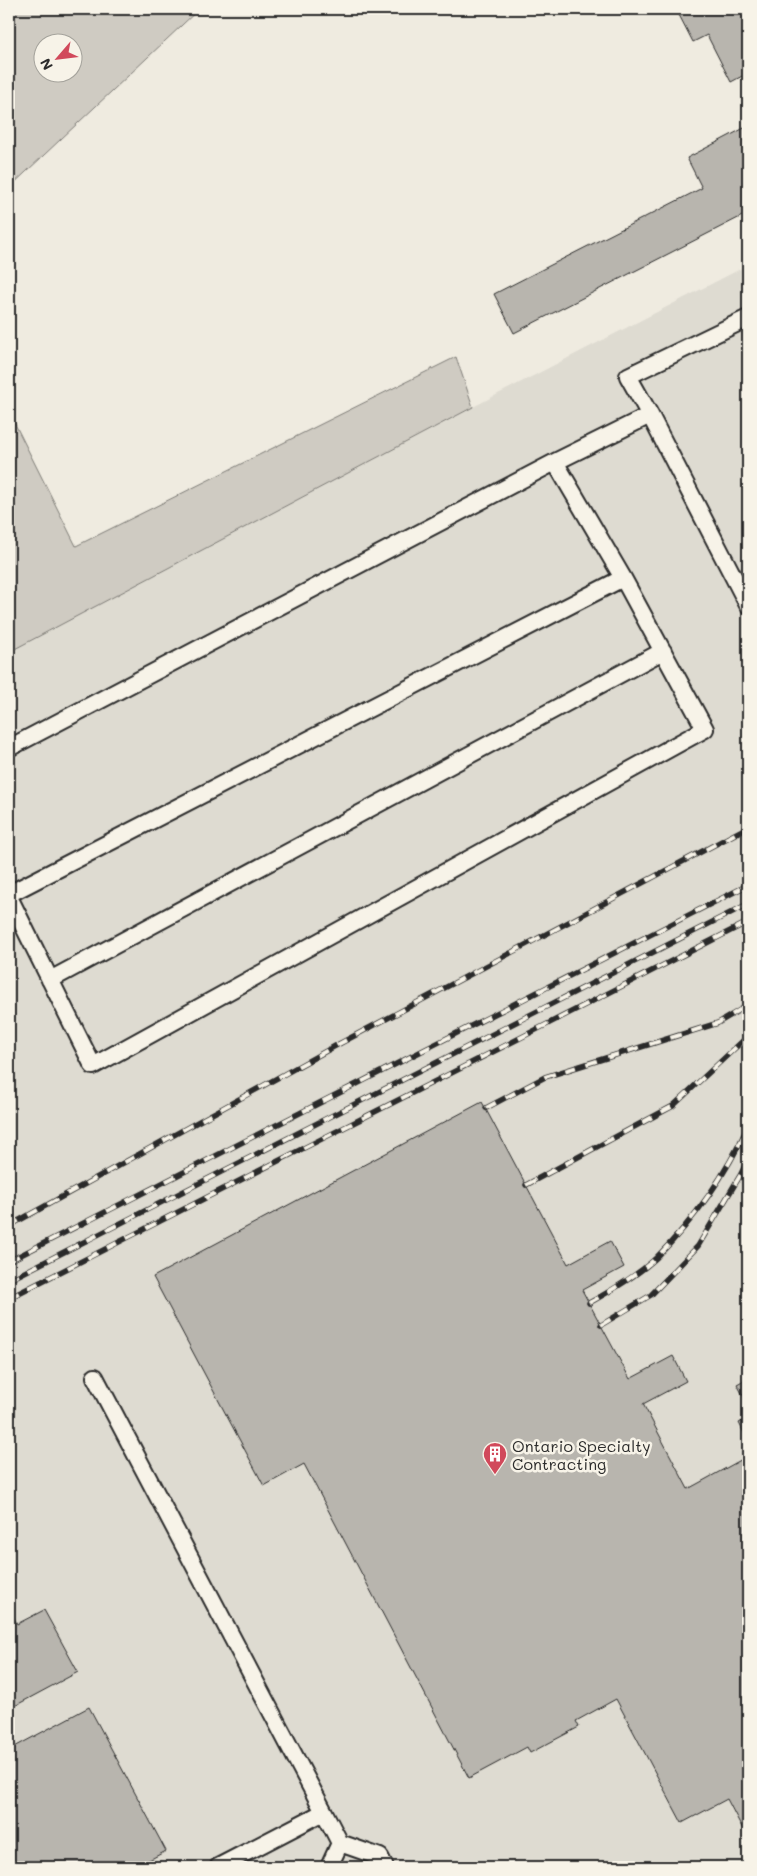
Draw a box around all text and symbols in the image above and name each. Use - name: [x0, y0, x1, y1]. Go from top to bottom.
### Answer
- north arrow: [32, 32, 82, 82]
- text: N: [35, 55, 57, 73]
- place label: Ontario Specialty Contracting: [512, 1435, 651, 1474]
- building icon: Ontario Specialty Contracting: [482, 1441, 508, 1475]

